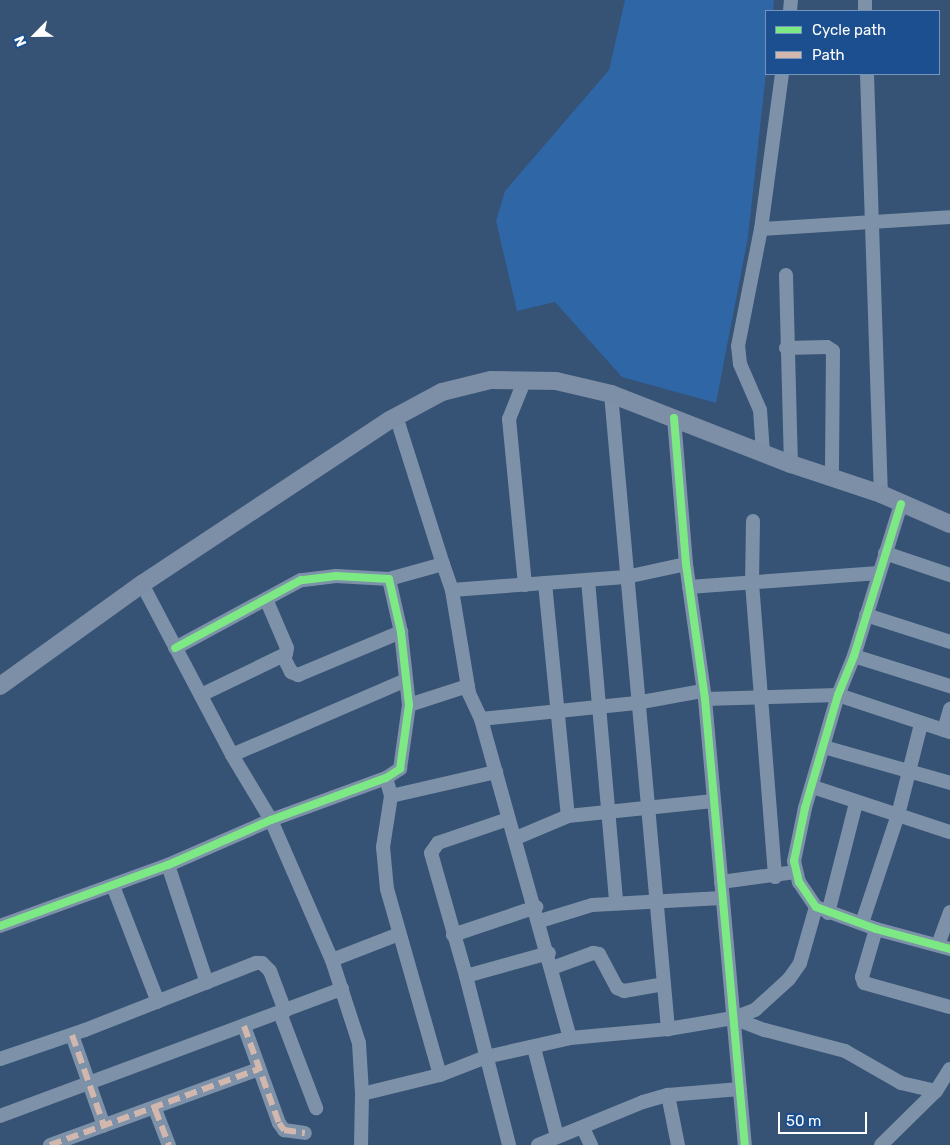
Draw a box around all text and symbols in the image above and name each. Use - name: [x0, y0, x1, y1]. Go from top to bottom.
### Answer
- north arrow: [10, 10, 60, 60]
- legend: [765, 10, 940, 75]
- text: Cycle path: [812, 21, 886, 39]
- text: N: [11, 33, 31, 49]
- text: Path: [812, 46, 845, 64]
- scale bar: [780, 1102, 869, 1134]
- text: 50 m: [786, 1112, 821, 1130]

